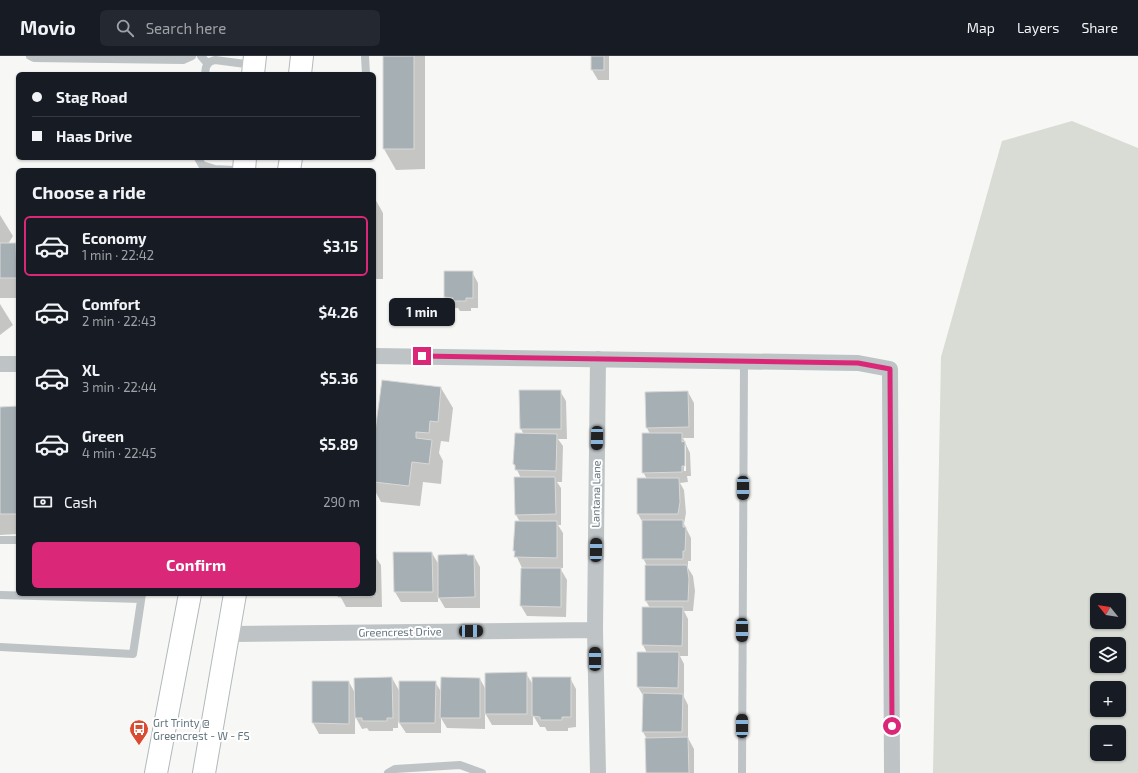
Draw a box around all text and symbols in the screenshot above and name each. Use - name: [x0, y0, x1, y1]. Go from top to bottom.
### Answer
- search box: [100, 10, 380, 46]
- text: Movio: [20, 16, 76, 39]
- icon: search: [114, 17, 136, 39]
- text: Search here: [146, 19, 226, 37]
- text: Map: [967, 19, 995, 36]
- text: Layers: [1017, 19, 1059, 36]
- text: Share: [1081, 19, 1118, 36]
- text: Stag Road: [56, 88, 127, 106]
- text: Haas Drive: [56, 127, 132, 145]
- text: Choose a ride: [32, 181, 146, 203]
- icon: car: [34, 228, 70, 264]
- text: Economy: [82, 229, 147, 247]
- text: $3.15: [323, 237, 358, 255]
- text: 1 min · 22:42: [82, 247, 154, 263]
- icon: car: [34, 294, 70, 330]
- text: Comfort: [82, 295, 140, 313]
- callout: 1 min: [389, 298, 455, 326]
- text: $4.26: [319, 303, 358, 321]
- text: 1 min: [406, 304, 438, 320]
- text: 2 min · 22:43: [82, 313, 156, 329]
- route end: [413, 347, 431, 365]
- icon: car: [34, 360, 70, 396]
- text: XL: [82, 361, 100, 379]
- text: $5.36: [320, 369, 358, 387]
- text: 3 min · 22:44: [82, 379, 157, 395]
- icon: car: [34, 426, 70, 462]
- car: [591, 426, 603, 450]
- text: Green: [82, 427, 124, 445]
- text: $5.89: [319, 435, 358, 453]
- text: 4 min · 22:45: [82, 445, 157, 461]
- street label: Lantana Lane: [588, 460, 603, 528]
- car: [737, 476, 749, 500]
- icon: cash: [32, 491, 54, 513]
- text: Cash: [64, 493, 97, 511]
- text: 290 m: [323, 494, 360, 510]
- car: [590, 538, 602, 562]
- button: Confirm: [32, 542, 360, 588]
- north arrow: [1090, 593, 1126, 629]
- map controls: [1090, 593, 1126, 761]
- car: [736, 618, 748, 642]
- street label: Greencrest Drive: [358, 624, 442, 639]
- car: [459, 625, 483, 637]
- button: layers: [1090, 637, 1126, 673]
- car: [589, 647, 601, 671]
- button: +: [1090, 681, 1126, 717]
- car: [736, 714, 748, 738]
- place label: Grt Trinty @ Greencrest - W - FS: [153, 716, 250, 742]
- route start: [883, 717, 901, 735]
- bus stop icon: Grt Trinty @ Greencrest - W - FS: [128, 718, 150, 746]
- button: −: [1090, 725, 1126, 761]

